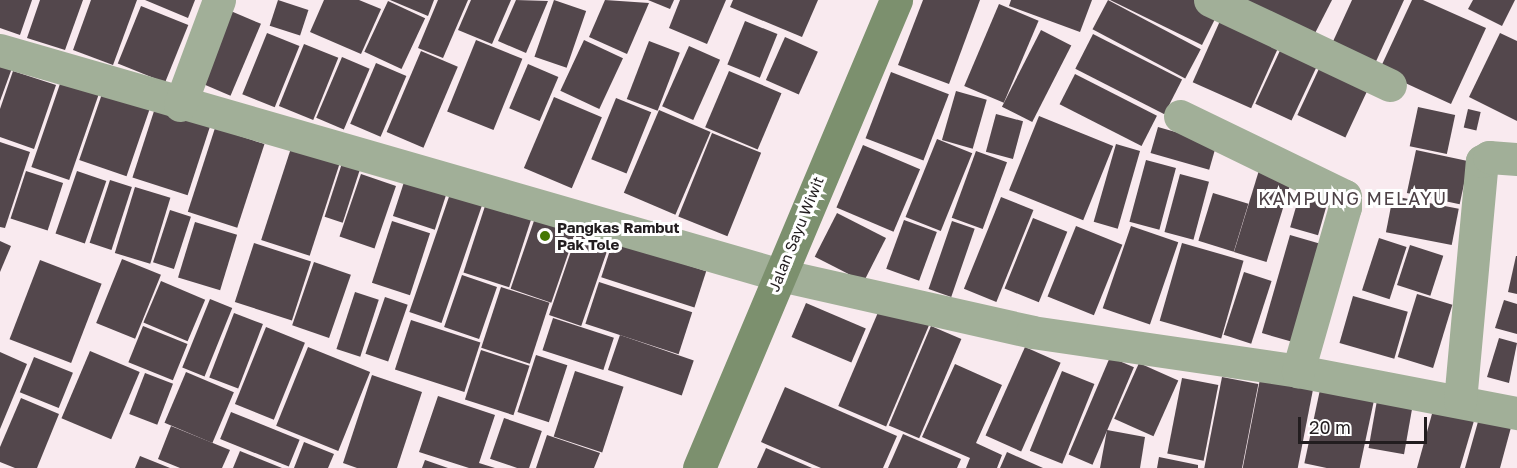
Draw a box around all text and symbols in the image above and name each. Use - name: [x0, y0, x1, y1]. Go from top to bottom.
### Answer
- street label: Jalan Sayu Wiwit: [765, 174, 827, 294]
- district label: KAMPUNG MELAYU: [1258, 187, 1448, 209]
- place label: Pangkas Rambut Pak Tole: [557, 218, 679, 253]
- marker: Pangkas Rambut Pak Tole: [538, 229, 552, 243]
- scale bar: [1301, 405, 1430, 443]
- text: 20 m: [1309, 416, 1351, 438]

